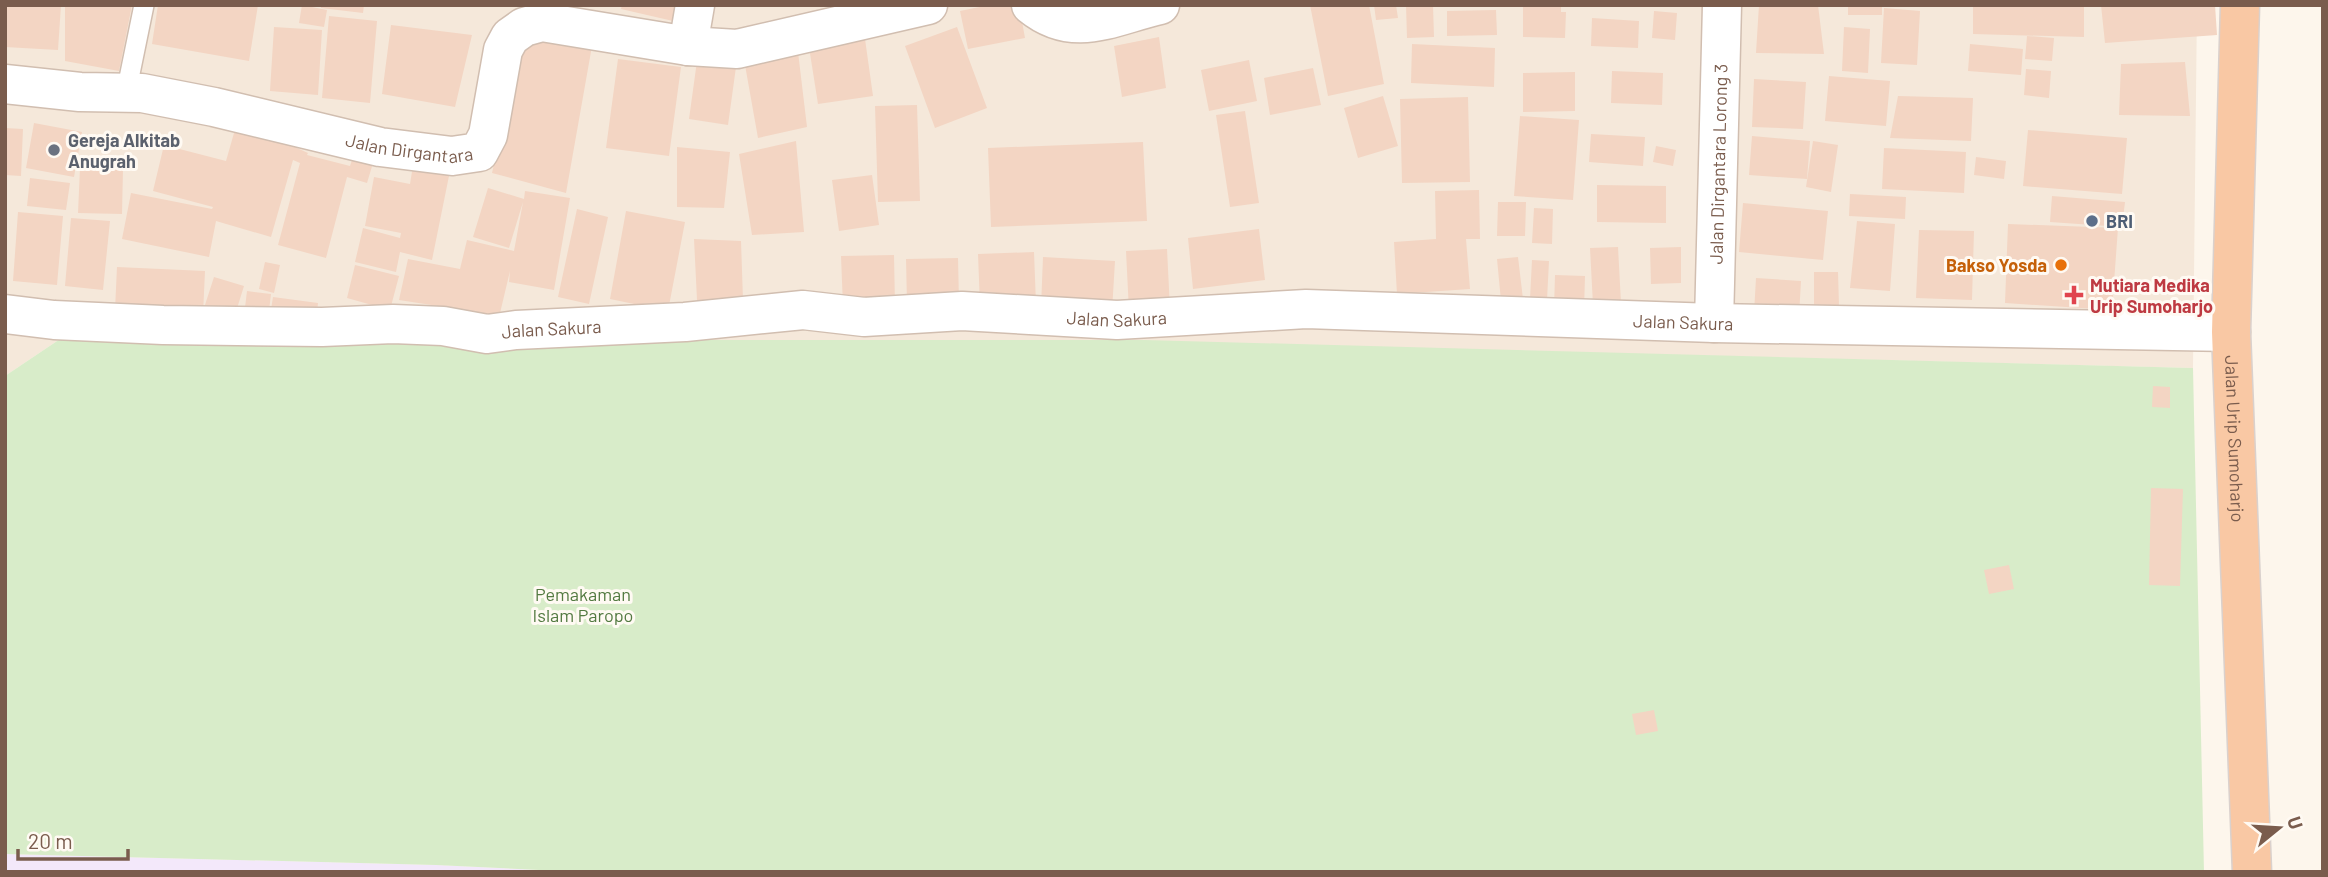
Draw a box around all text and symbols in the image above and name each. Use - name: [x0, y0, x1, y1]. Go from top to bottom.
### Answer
- street label: Jalan Dirgantara Lorong 3: [1704, 64, 1732, 265]
- street label: Jalan Dirgantara: [344, 128, 474, 167]
- place label: Gereja Alkitab Anugrah: [68, 129, 180, 172]
- marker: Gereja Alkitab Anugrah: [46, 142, 62, 158]
- place label: BRI: [2106, 210, 2133, 232]
- marker: BRI: [2084, 213, 2100, 229]
- place label: Bakso Yosda: [1946, 254, 2047, 276]
- marker: Bakso Yosda: [2053, 257, 2069, 273]
- place label: Mutiara Medika Urip Sumoharjo: [2090, 274, 2213, 317]
- marker: Mutiara Medika Urip Sumoharjo: [2064, 285, 2084, 305]
- street label: Jalan Sakura: [1066, 306, 1167, 331]
- street label: Jalan Sakura: [1633, 309, 1734, 334]
- street label: Jalan Sakura: [500, 315, 602, 343]
- street label: Jalan Urip Sumoharjo: [2221, 355, 2249, 523]
- park label: Pemakaman Islam Paropo: [533, 583, 633, 626]
- north arrow: [2244, 793, 2314, 863]
- text: U: [2283, 813, 2308, 832]
- scale bar: [18, 818, 128, 862]
- text: 20 m: [28, 828, 73, 853]

